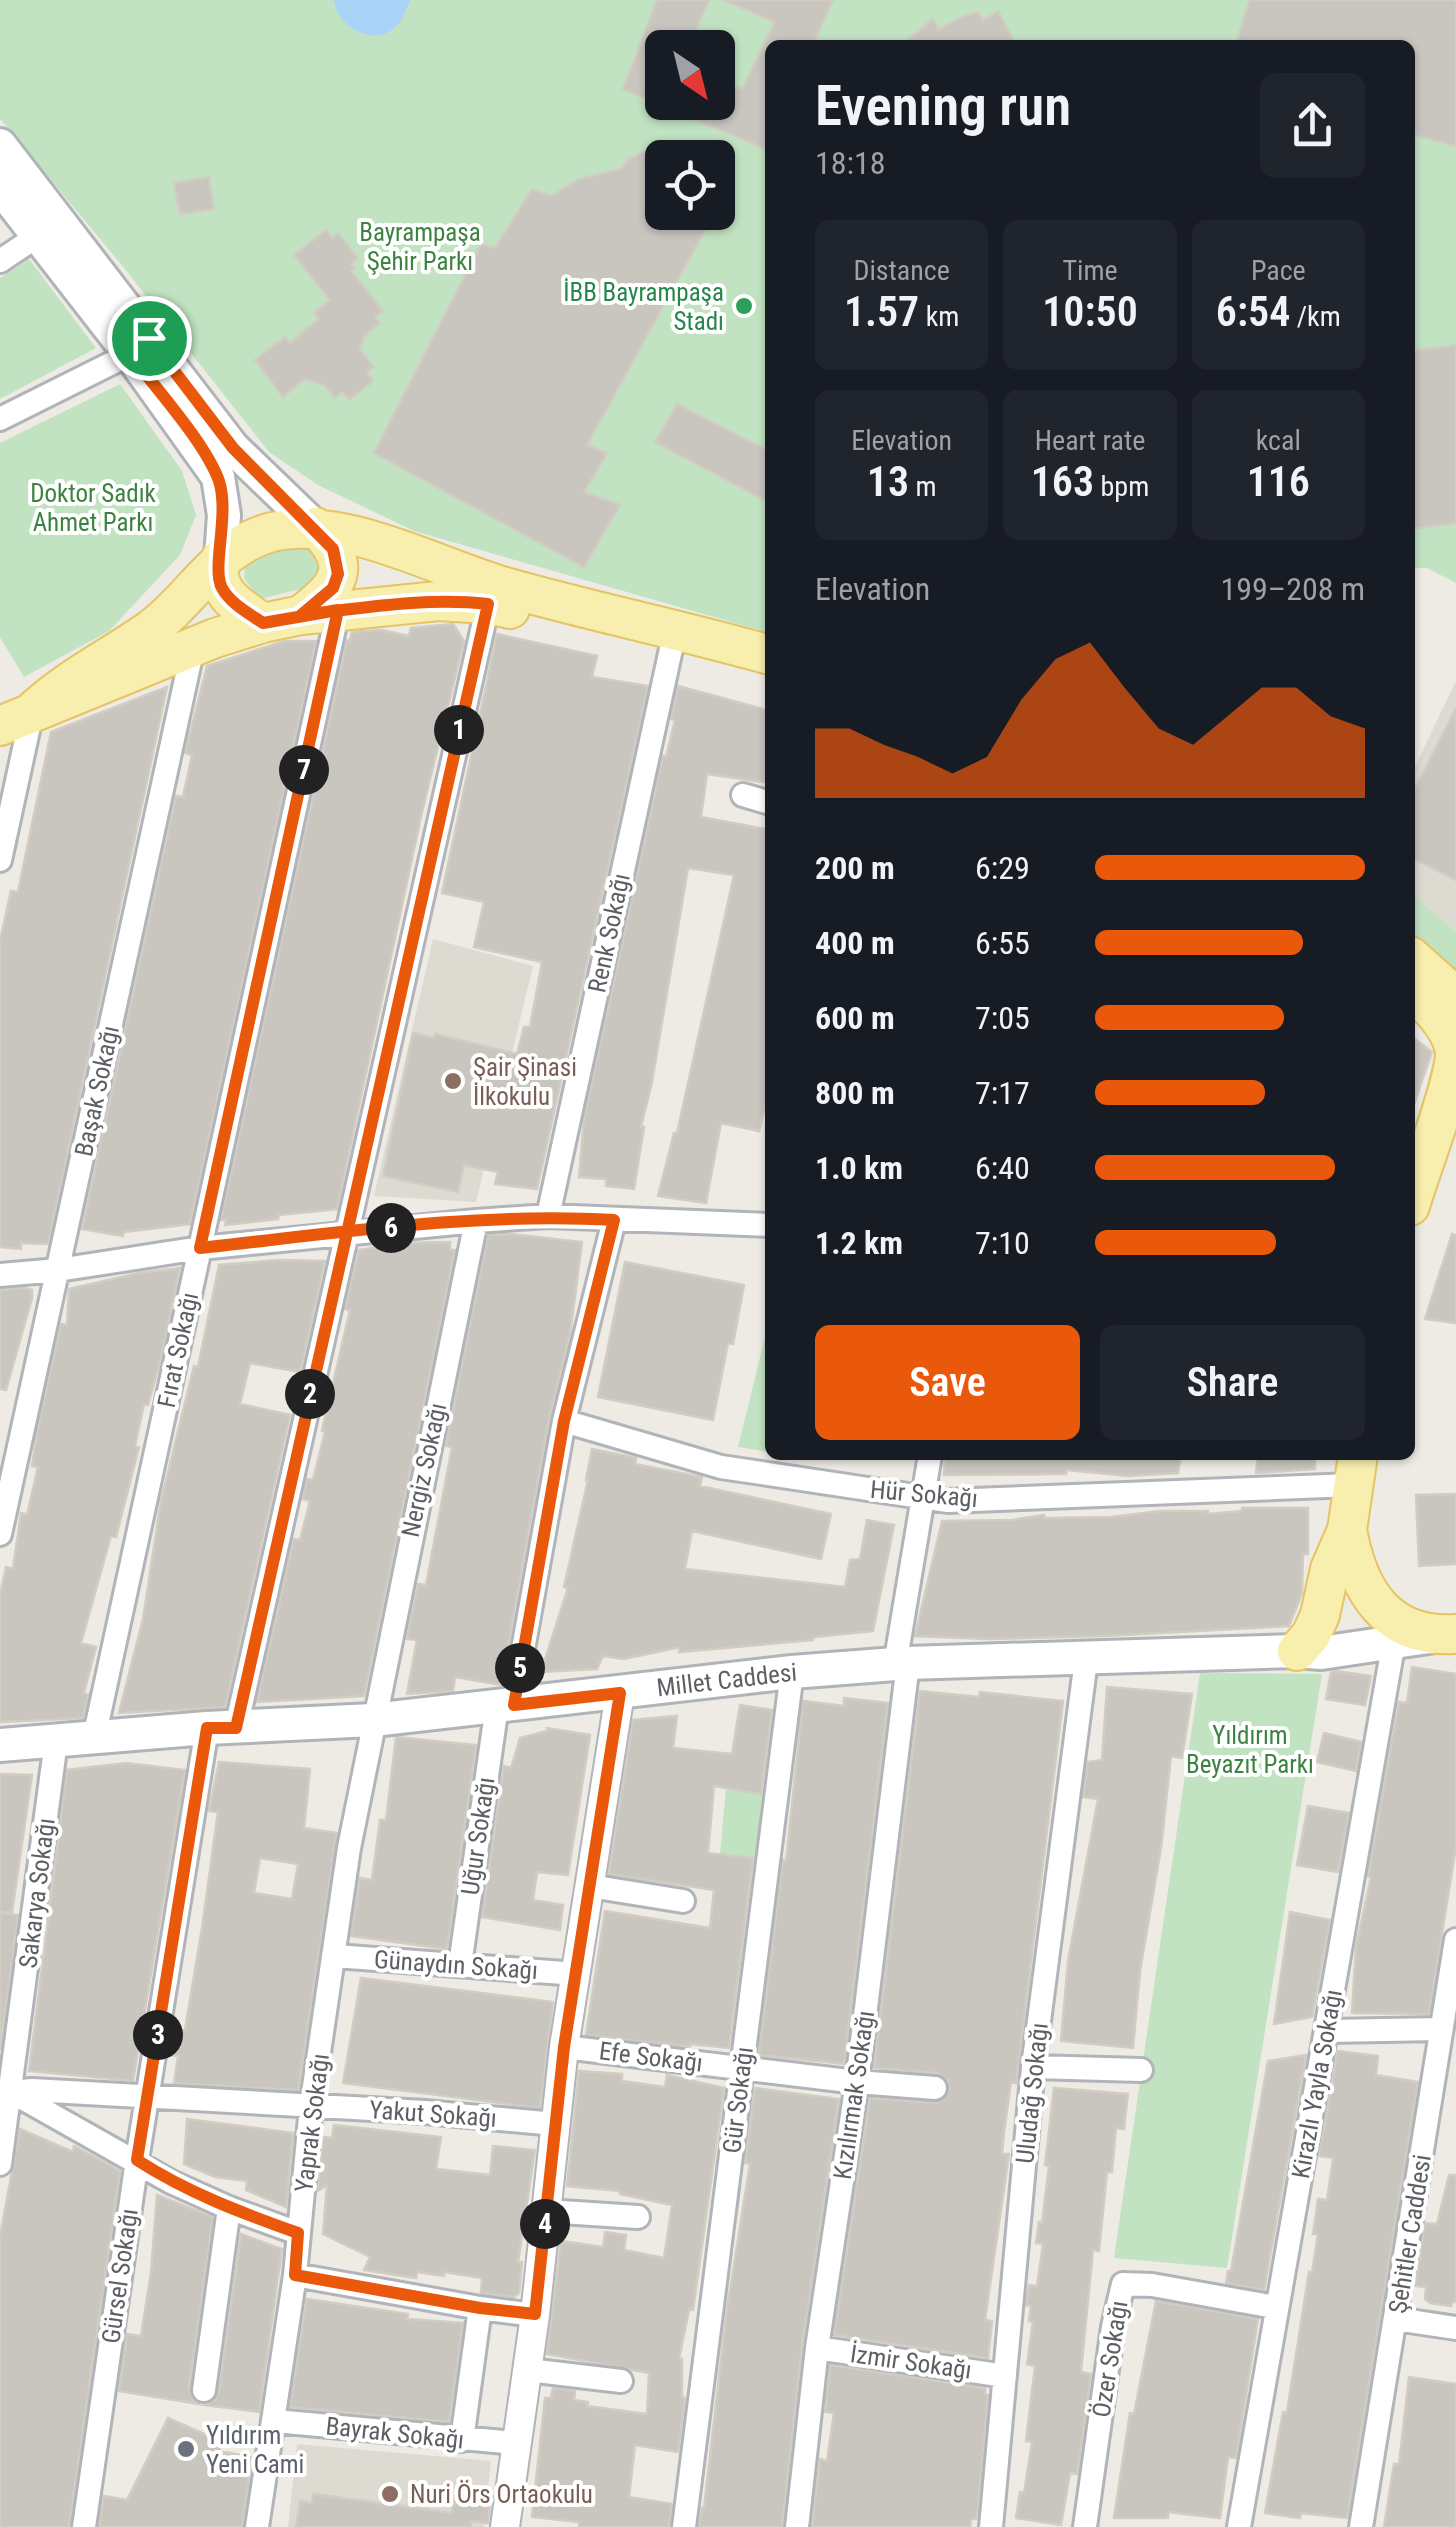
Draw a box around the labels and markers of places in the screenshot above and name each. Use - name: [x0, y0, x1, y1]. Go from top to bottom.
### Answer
- place label: İBB Bayrampaşa Stadı: [563, 278, 724, 336]
- marker: İBB Bayrampaşa Stadı: [733, 295, 755, 317]
- pin: [107, 296, 192, 381]
- pin: 1: [434, 705, 484, 755]
- pin: 7: [279, 745, 329, 795]
- place label: Şair Şinasi İlkokulu: [473, 1053, 577, 1111]
- marker: Şair Şinasi İlkokulu: [442, 1070, 464, 1092]
- pin: 6: [366, 1203, 416, 1253]
- pin: 2: [285, 1369, 335, 1419]
- pin: 5: [495, 1643, 545, 1693]
- pin: 3: [133, 2010, 183, 2060]
- pin: 4: [520, 2199, 570, 2249]
- place label: Yıldırım Yeni Cami: [206, 2421, 304, 2479]
- marker: Yıldırım Yeni Cami: [175, 2438, 197, 2460]
- place label: Nuri Örs Ortaokulu: [410, 2480, 593, 2509]
- marker: Nuri Örs Ortaokulu: [379, 2483, 401, 2505]

